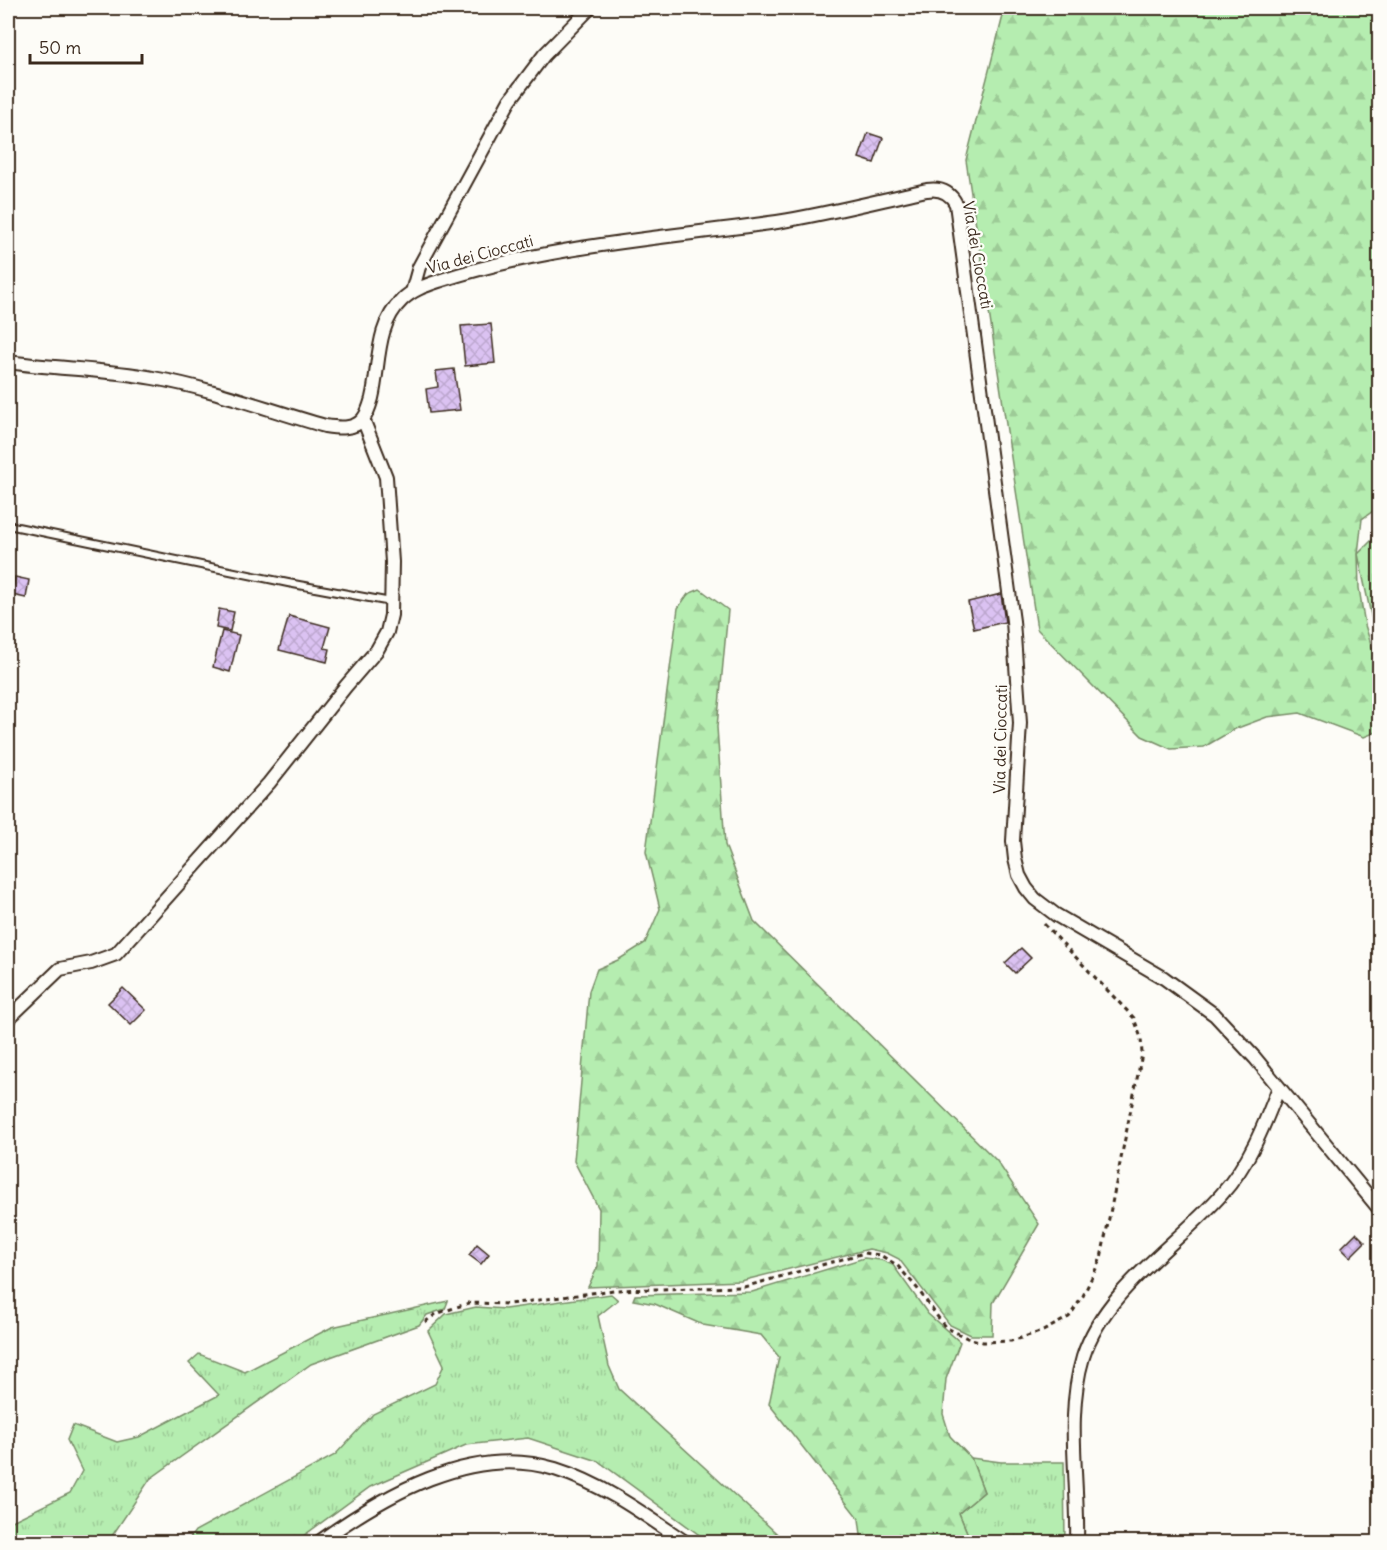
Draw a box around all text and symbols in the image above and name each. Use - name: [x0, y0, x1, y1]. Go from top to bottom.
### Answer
- scale bar: [30, 27, 142, 65]
- text: 50 m: [39, 36, 81, 59]
- street label: Via dei Cioccati: [959, 200, 997, 310]
- street label: Via dei Cioccati: [425, 230, 535, 278]
- street label: Via dei Cioccati: [989, 684, 1011, 794]

